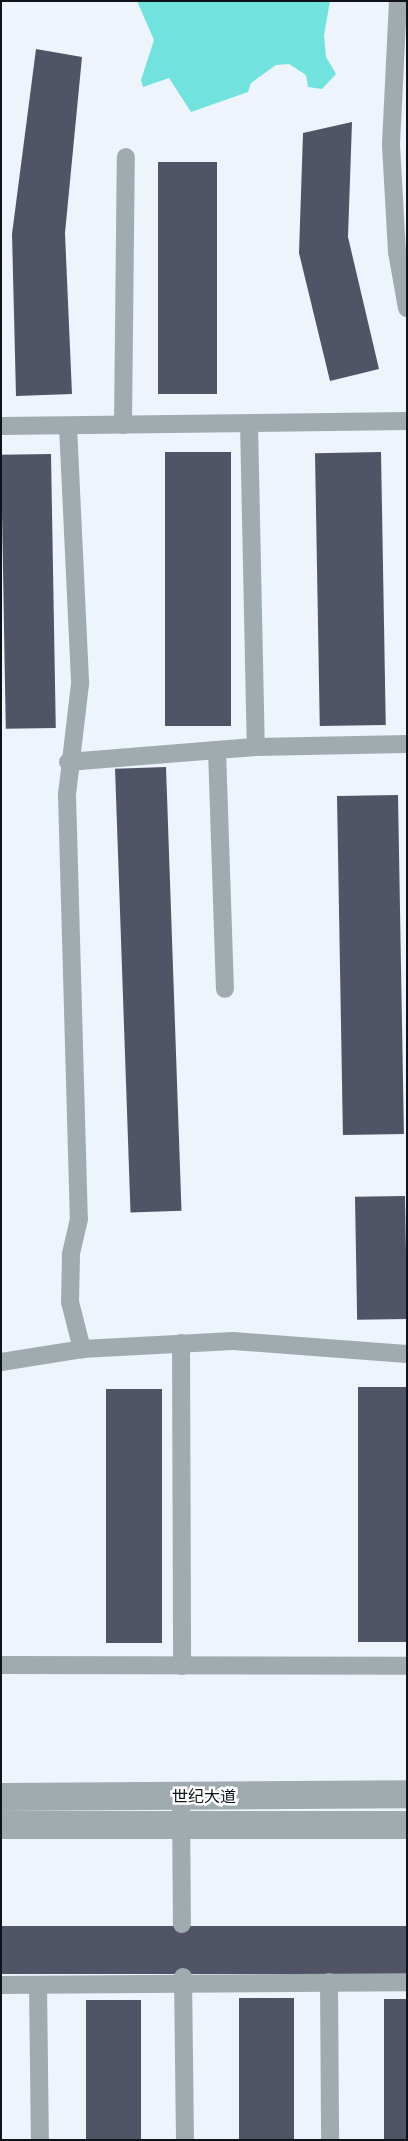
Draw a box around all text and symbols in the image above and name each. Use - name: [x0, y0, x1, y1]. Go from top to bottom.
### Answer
- street label: 世纪大道: [172, 1786, 236, 1806]

